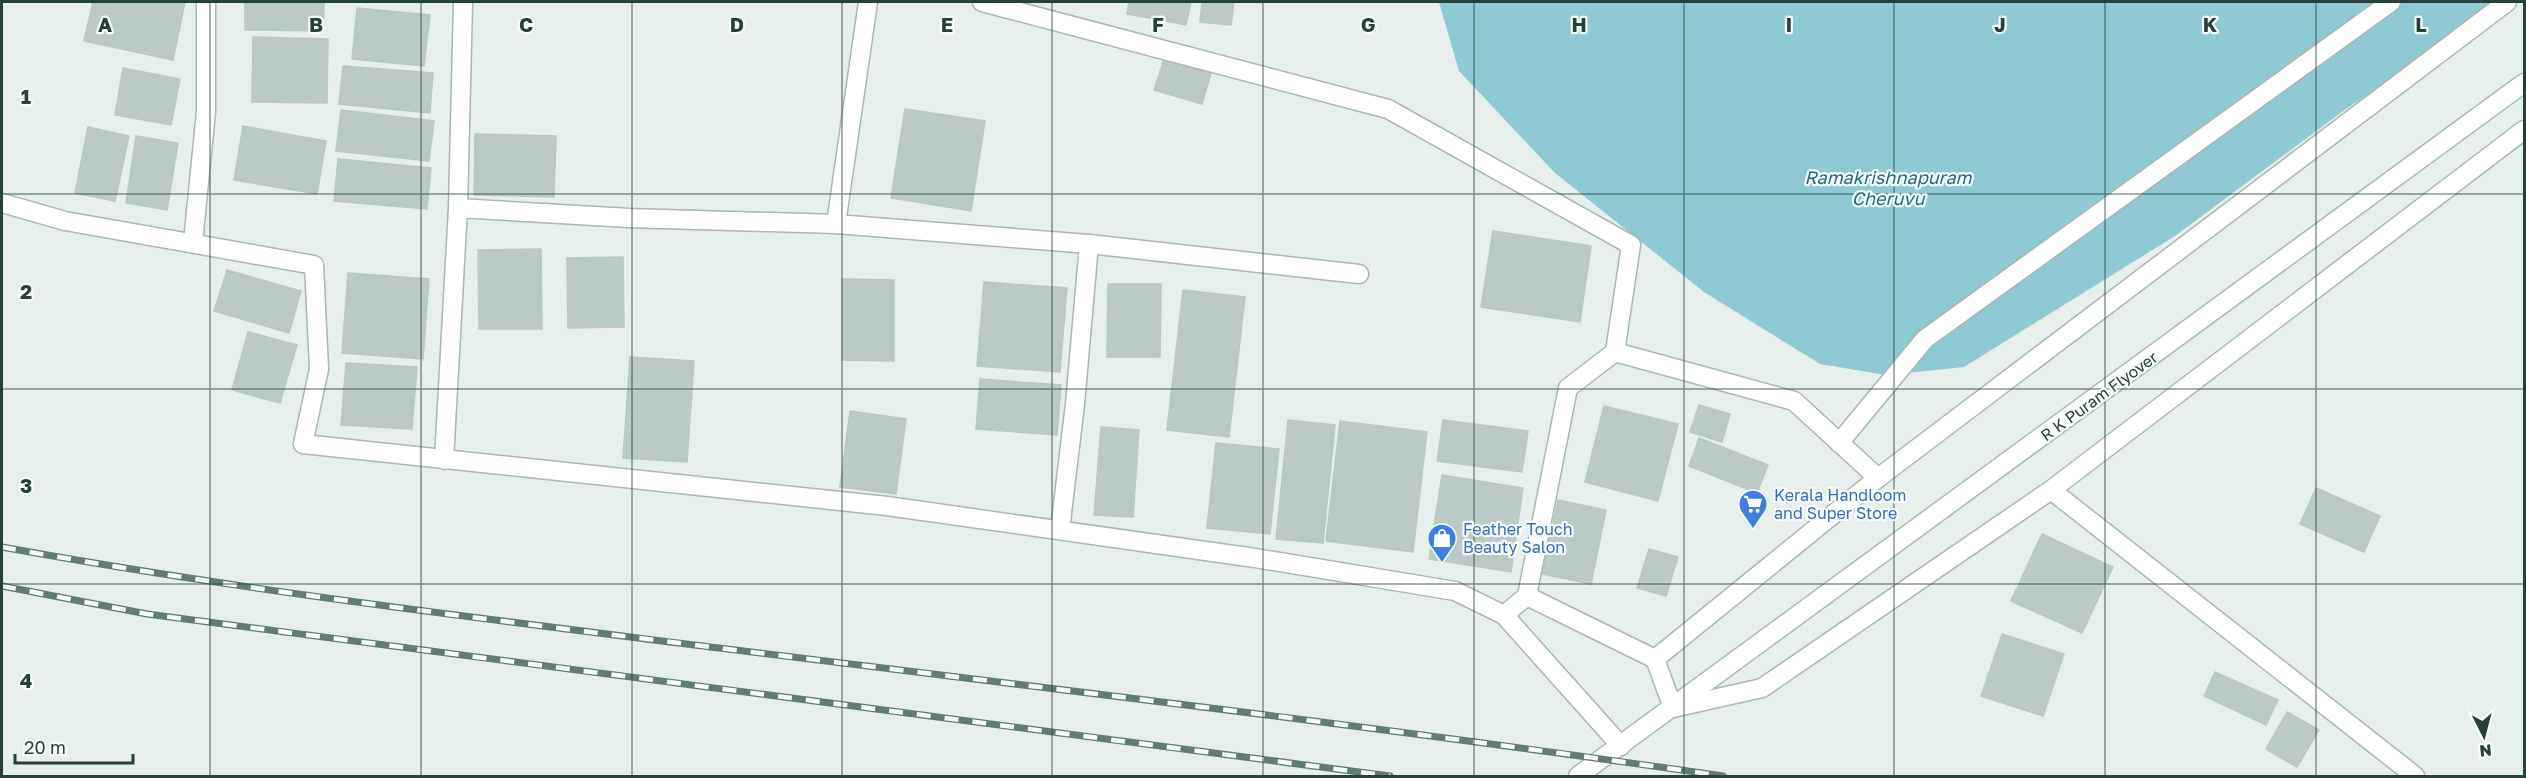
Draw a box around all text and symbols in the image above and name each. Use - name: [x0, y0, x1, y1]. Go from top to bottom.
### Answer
- text: A: [98, 12, 112, 36]
- text: B: [309, 12, 323, 36]
- text: C: [519, 12, 533, 36]
- text: D: [730, 12, 744, 36]
- text: E: [941, 12, 953, 36]
- text: F: [1152, 12, 1164, 36]
- text: G: [1361, 12, 1375, 36]
- text: H: [1571, 12, 1587, 36]
- text: I: [1786, 12, 1792, 36]
- text: J: [1994, 12, 2006, 36]
- text: K: [2203, 12, 2218, 36]
- text: L: [2415, 12, 2427, 36]
- text: 1: [21, 84, 31, 108]
- water label: Ramakrishnapuram Cheruvu: [1804, 166, 1973, 209]
- text: 2: [20, 279, 32, 303]
- street label: R K Puram Flyover: [2037, 347, 2161, 445]
- text: 3: [20, 473, 32, 497]
- place label: Kerala Handloom and Super Store: [1774, 485, 1906, 523]
- supermarket icon: Kerala Handloom and Super Store: [1737, 488, 1769, 530]
- place label: Feather Touch Beauty Salon: [1463, 519, 1573, 557]
- shop icon: Feather Touch Beauty Salon: [1426, 522, 1458, 564]
- text: 4: [20, 668, 32, 692]
- north arrow: [2454, 706, 2514, 766]
- scale bar: [15, 727, 134, 765]
- text: 20 m: [24, 736, 66, 758]
- text: N: [2478, 740, 2493, 761]

